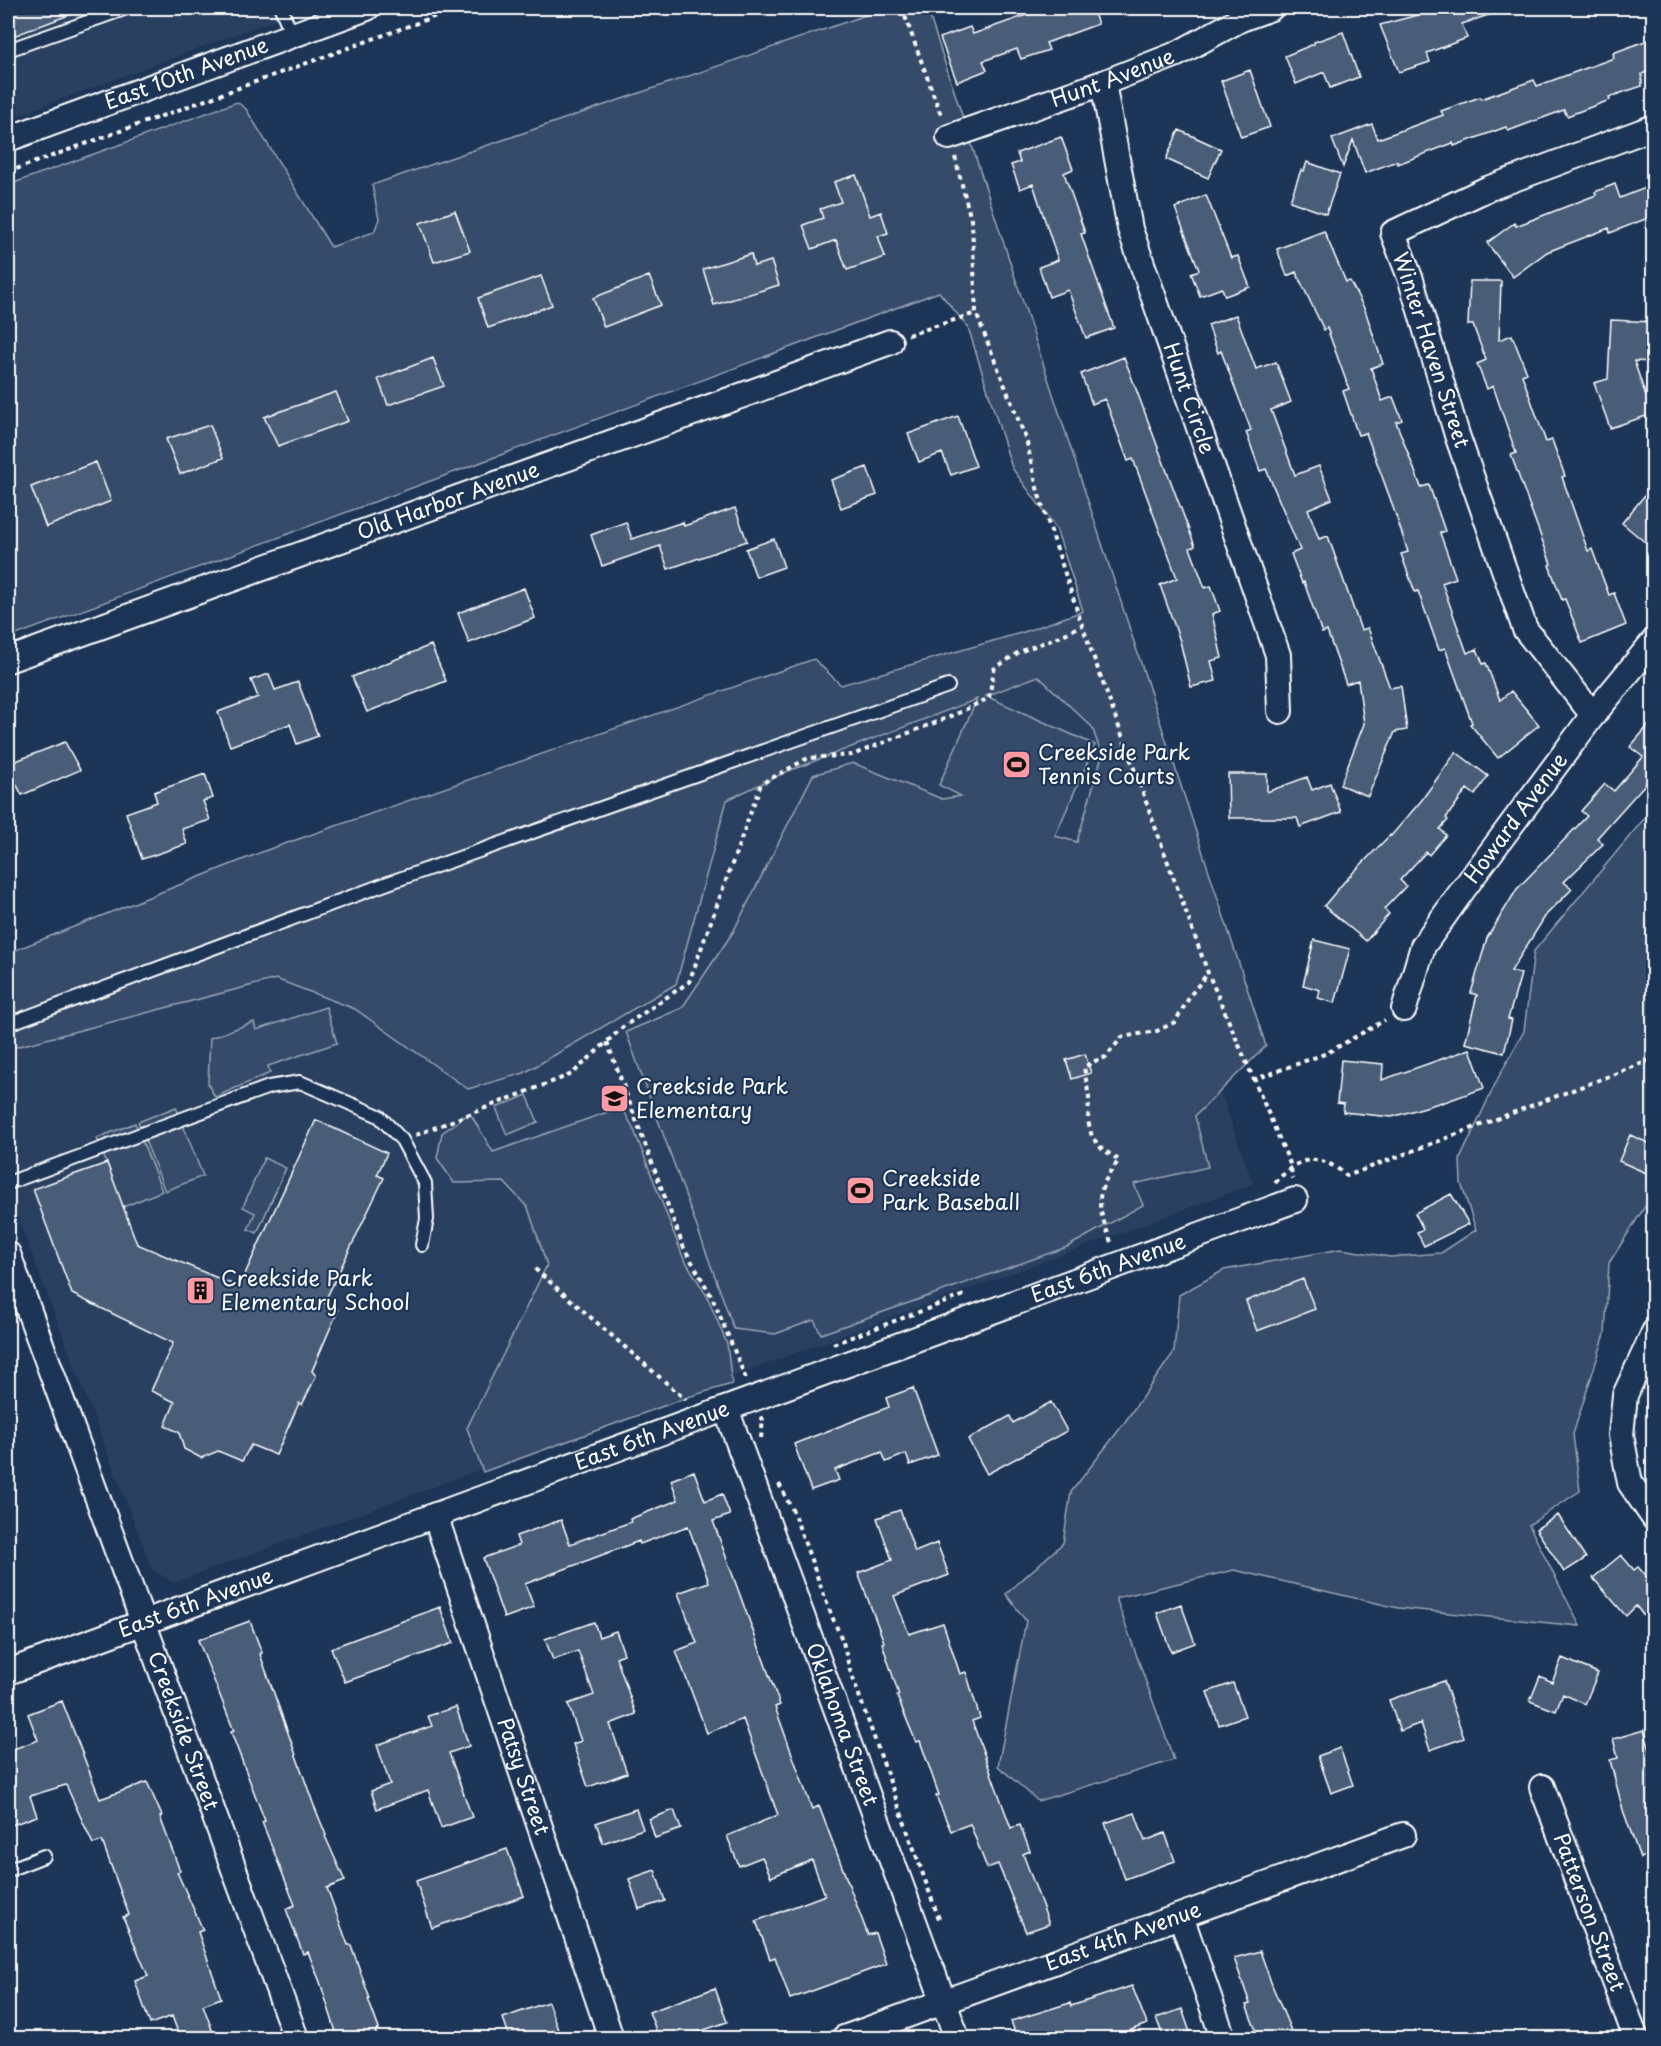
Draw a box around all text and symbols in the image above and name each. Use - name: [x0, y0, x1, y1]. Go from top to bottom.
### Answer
- street label: East 10th Avenue: [99, 27, 272, 117]
- street label: Hunt Avenue: [1046, 39, 1179, 114]
- street label: Winter Haven Street: [1386, 247, 1480, 452]
- street label: Hunt Circle: [1157, 338, 1225, 458]
- street label: Old Harbor Avenue: [352, 452, 543, 547]
- place label: Creekside Park Tennis Courts: [1038, 735, 1191, 791]
- street label: Howard Avenue: [1455, 745, 1574, 889]
- sports icon: Creekside Park Tennis Courts: [1001, 749, 1033, 781]
- place label: Creekside Park Elementary: [636, 1069, 789, 1125]
- school or university icon: Creekside Park Elementary: [599, 1083, 631, 1115]
- place label: Creekside Park Baseball: [882, 1161, 1020, 1217]
- sports icon: Creekside Park Baseball: [845, 1175, 877, 1207]
- street label: East 6th Avenue: [1026, 1224, 1190, 1310]
- place label: Creekside Park Elementary School: [221, 1261, 410, 1317]
- building icon: Creekside Park Elementary School: [184, 1275, 216, 1307]
- street label: East 6th Avenue: [569, 1391, 733, 1477]
- street label: East 6th Avenue: [113, 1558, 277, 1644]
- street label: Oklahoma Street: [799, 1638, 888, 1810]
- street label: Creekside Street: [141, 1646, 229, 1814]
- street label: Patsy Street: [490, 1713, 560, 1839]
- street label: Patterson Street: [1547, 1828, 1635, 1996]
- street label: East 4th Avenue: [1040, 1892, 1205, 1978]

